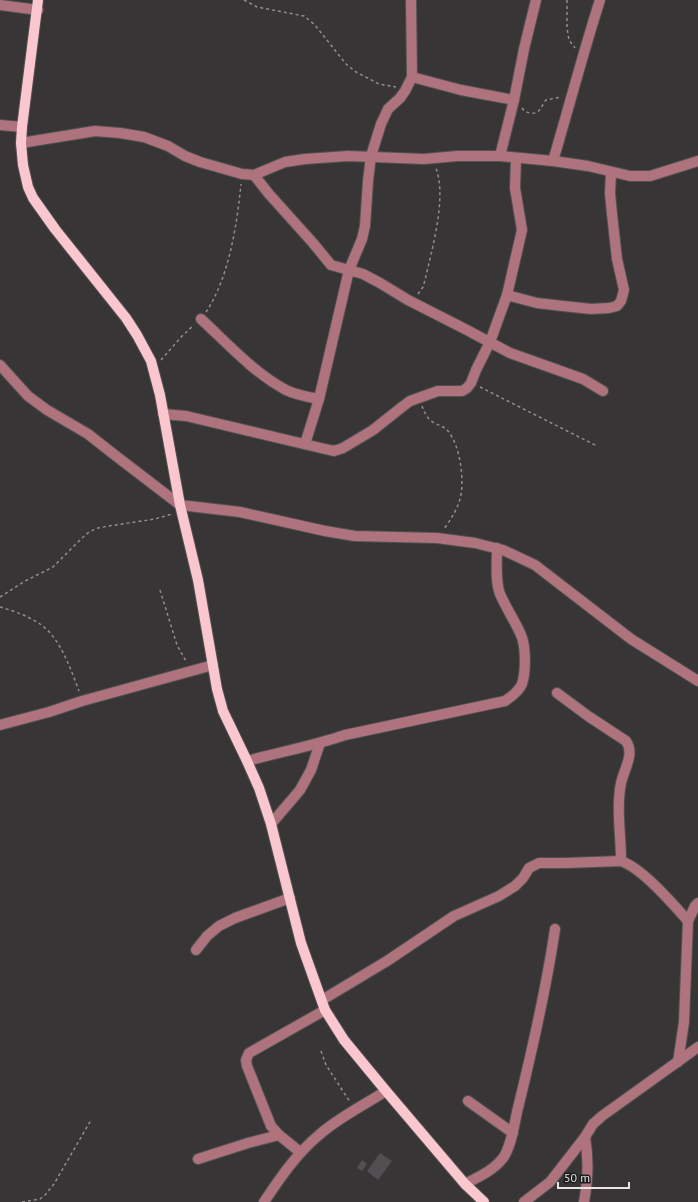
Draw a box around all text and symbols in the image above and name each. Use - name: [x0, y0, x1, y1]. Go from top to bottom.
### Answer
- scale bar: [558, 1164, 629, 1190]
- text: 50 m: [564, 1170, 590, 1185]

